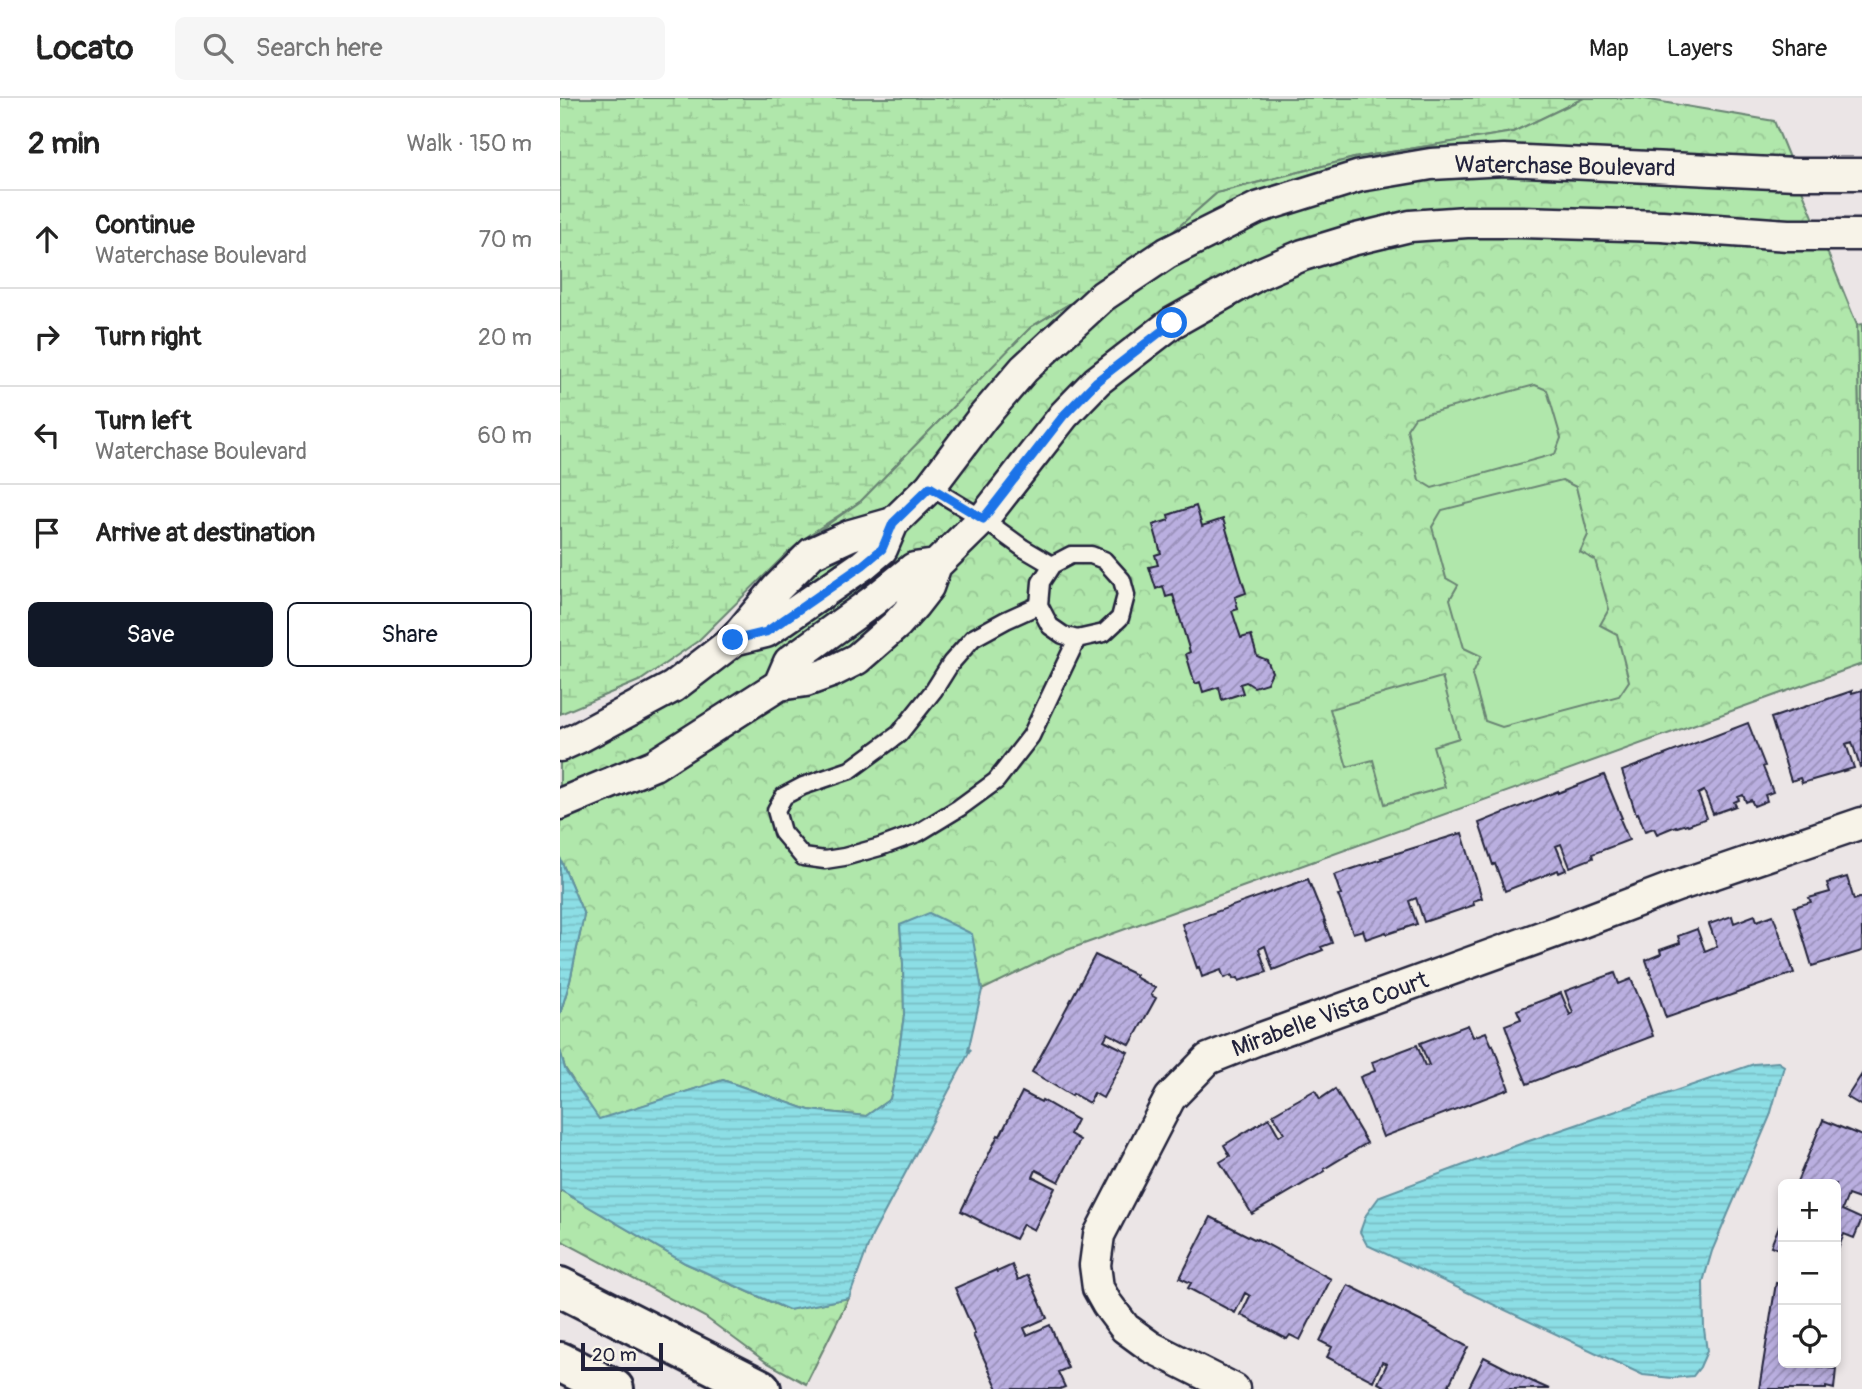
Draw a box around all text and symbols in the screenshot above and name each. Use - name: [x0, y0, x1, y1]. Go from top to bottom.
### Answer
- search box: [175, 17, 665, 80]
- text: Locato: [35, 28, 133, 69]
- icon: search: [199, 29, 237, 67]
- text: Search here: [255, 32, 382, 64]
- text: Map: [1589, 34, 1629, 63]
- text: Layers: [1667, 34, 1733, 63]
- text: Share: [1771, 34, 1827, 63]
- text: 2 min: [28, 125, 100, 162]
- text: Walk · 150 m: [407, 129, 532, 158]
- street label: Waterchase Boulevard: [1454, 150, 1676, 183]
- text: Continue: [95, 209, 195, 241]
- icon: ahead: [28, 220, 66, 258]
- text: 70 m: [479, 225, 532, 254]
- text: Waterchase Boulevard: [95, 241, 307, 270]
- route start: [1156, 307, 1187, 338]
- icon: right: [28, 318, 66, 356]
- text: Turn right: [95, 321, 201, 353]
- text: 20 m: [478, 323, 532, 352]
- text: Turn left: [95, 405, 191, 437]
- icon: left: [28, 416, 66, 454]
- text: 60 m: [477, 421, 532, 450]
- text: Waterchase Boulevard: [95, 437, 307, 466]
- icon: arrive: [28, 514, 66, 552]
- text: Arrive at destination: [95, 517, 315, 549]
- button: Save: [28, 602, 273, 667]
- button: Share: [287, 602, 532, 667]
- route end: [717, 624, 748, 655]
- street label: Mirabelle Vista Court: [1228, 965, 1433, 1063]
- map controls: [1778, 1179, 1841, 1368]
- button: +: [1778, 1179, 1841, 1242]
- button: −: [1778, 1242, 1841, 1305]
- button: locate: [1778, 1305, 1841, 1368]
- scale bar: [581, 1340, 663, 1372]
- text: 20 m: [592, 1343, 637, 1367]

